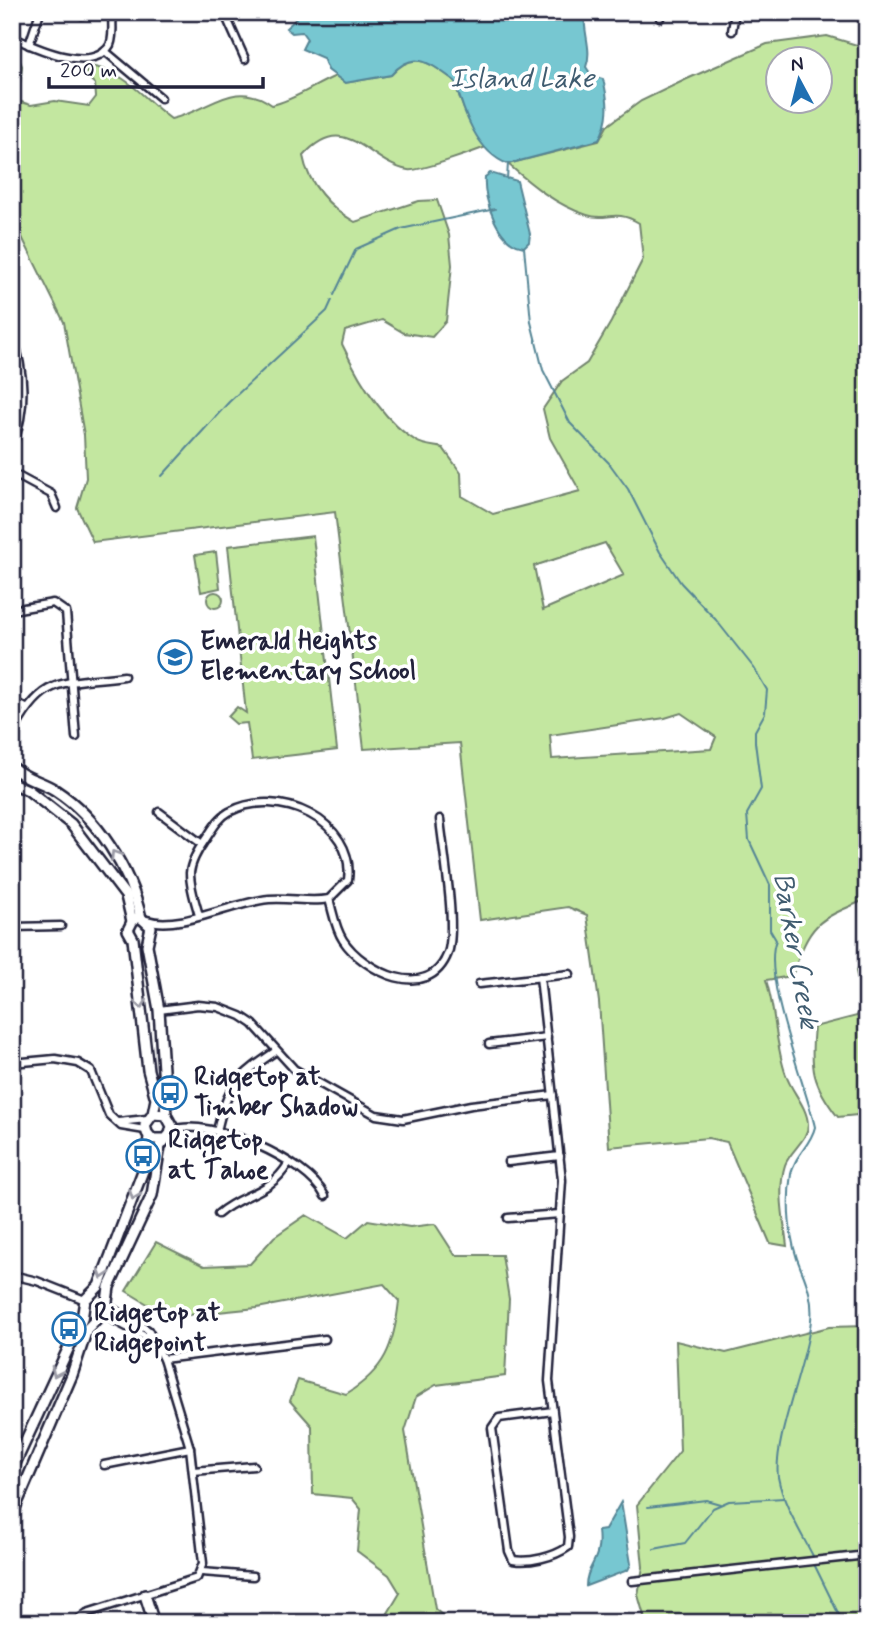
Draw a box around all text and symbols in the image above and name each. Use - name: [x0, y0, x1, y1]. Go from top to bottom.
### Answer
- scale bar: [49, 46, 262, 90]
- north arrow: [764, 46, 834, 116]
- text: N: [789, 51, 805, 78]
- text: 200 m: [60, 57, 117, 85]
- water label: Island Lake: [450, 61, 596, 98]
- place label: Emerald Heights Elementary School: [200, 625, 416, 689]
- school or university icon: Emerald Heights Elementary School: [156, 638, 194, 676]
- one-way arrow: [110, 850, 123, 863]
- water label: Barker Creek: [763, 870, 827, 1034]
- one-way arrow: [133, 999, 148, 1010]
- place label: Ridgetop at Timber Shadow: [194, 1061, 358, 1125]
- bus stop icon: Ridgetop at Timber Shadow: [151, 1074, 189, 1112]
- place label: Ridgetop at Tahoe: [168, 1124, 269, 1188]
- bus stop icon: Ridgetop at Tahoe: [124, 1137, 162, 1175]
- one-way arrow: [128, 1189, 142, 1201]
- one-way arrow: [97, 1267, 111, 1279]
- place label: Ridgetop at Ridgepoint: [94, 1297, 220, 1364]
- bus stop icon: Ridgetop at Ridgepoint: [50, 1310, 88, 1348]
- one-way arrow: [50, 1365, 64, 1377]

